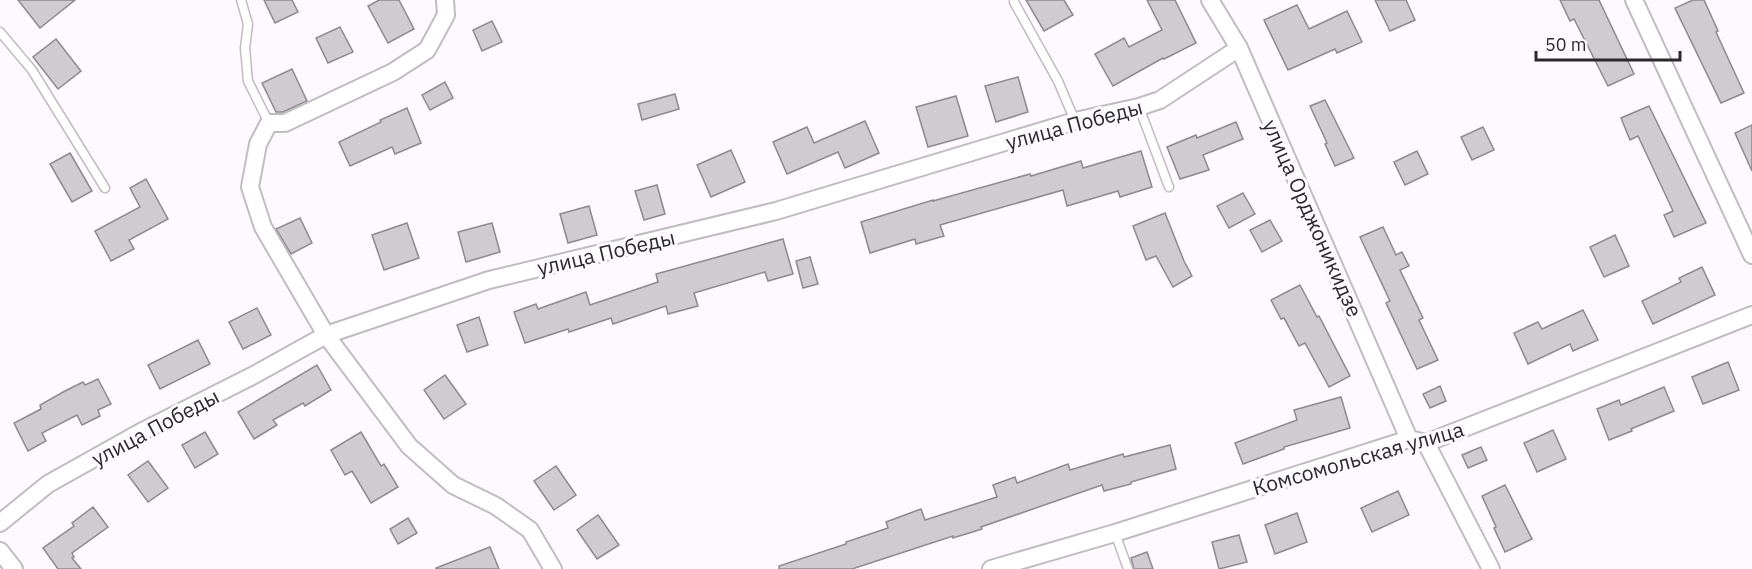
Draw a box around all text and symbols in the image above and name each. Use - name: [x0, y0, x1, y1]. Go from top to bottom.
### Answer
- scale bar: [1536, 24, 1680, 62]
- text: 50 m: [1545, 33, 1587, 56]
- street label: улица Победы: [1002, 92, 1146, 156]
- street label: улица Орджоникидзе: [1257, 115, 1369, 321]
- street label: улица Победы: [534, 223, 678, 281]
- street label: улица Победы: [86, 382, 224, 472]
- street label: Комсомольская улица: [1249, 414, 1467, 502]

